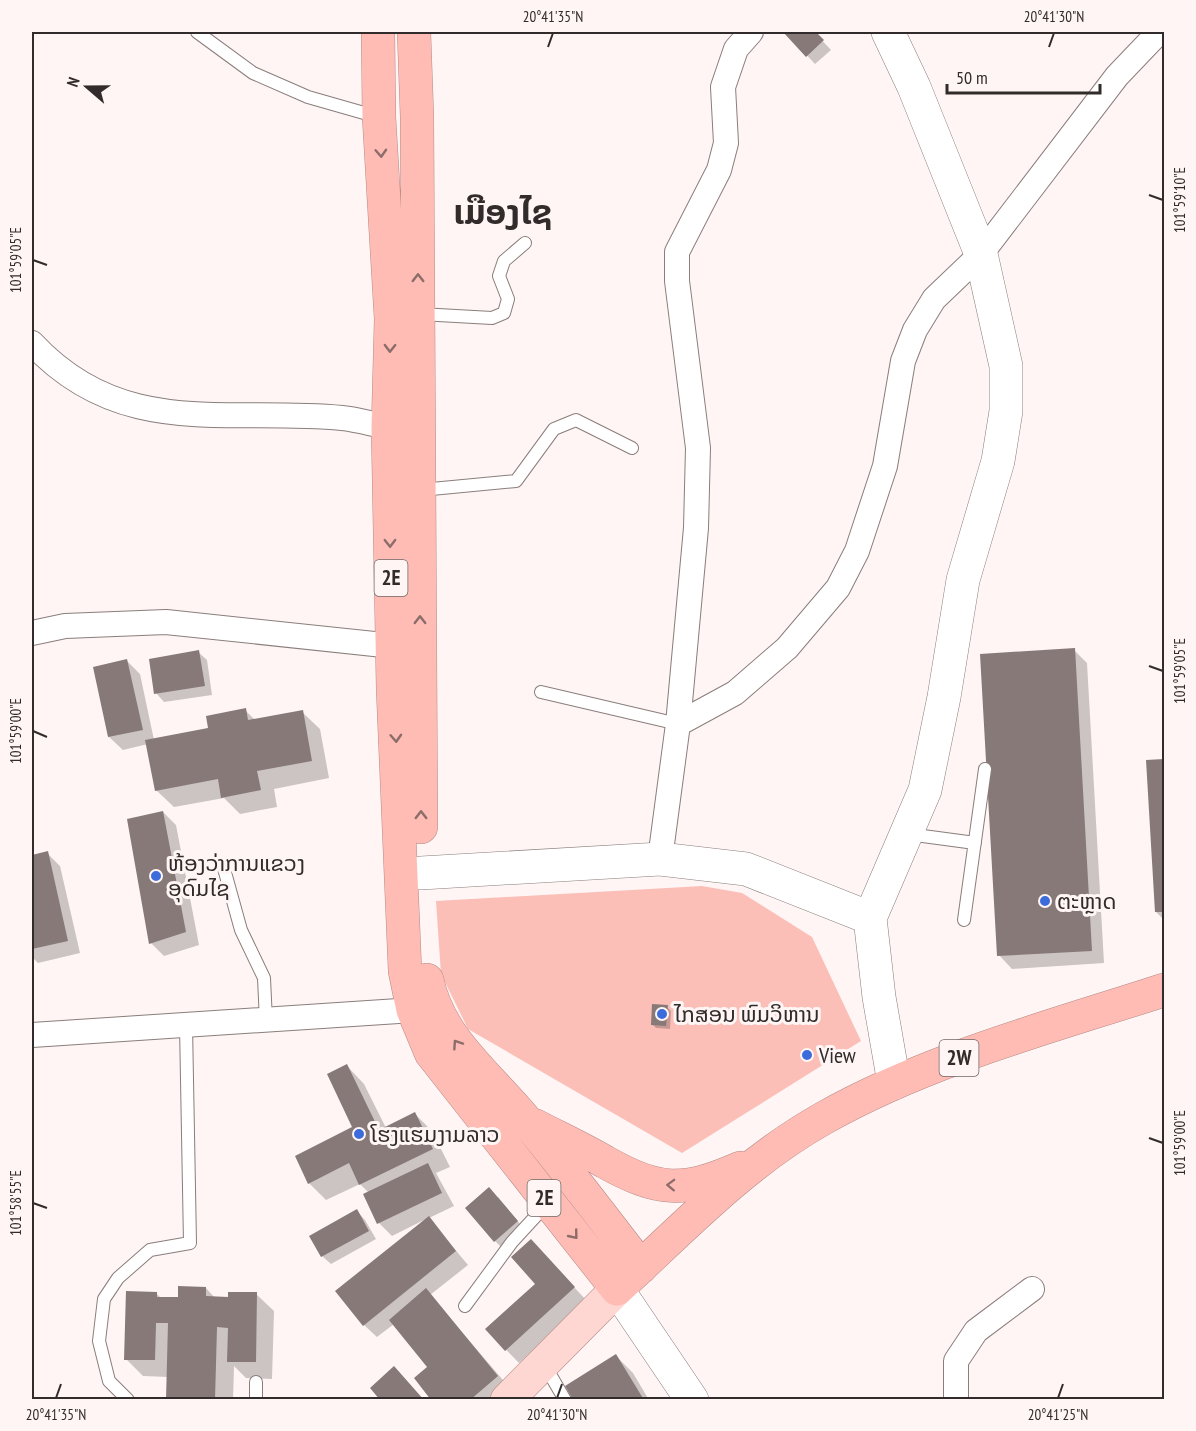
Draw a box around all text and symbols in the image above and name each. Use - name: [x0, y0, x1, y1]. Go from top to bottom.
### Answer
- text: 20°41'35"N: [523, 7, 583, 26]
- text: 20°41'30"N: [1024, 7, 1084, 26]
- north arrow: [57, 57, 117, 117]
- scale bar: [947, 57, 1100, 95]
- text: 50 m: [956, 66, 988, 89]
- text: N: [62, 74, 84, 89]
- one-way arrow: [375, 148, 388, 157]
- text: 101°59'10"E: [1170, 167, 1189, 233]
- district label: ເມືອງໄຊ: [454, 189, 552, 233]
- text: 101°59'05"E: [6, 227, 25, 293]
- one-way arrow: [412, 274, 424, 283]
- one-way arrow: [384, 343, 396, 352]
- one-way arrow: [384, 538, 397, 547]
- road number: 2E: [374, 560, 408, 596]
- one-way arrow: [414, 616, 426, 625]
- text: 101°59'05"E: [1170, 638, 1189, 704]
- text: 101°59'00"E: [6, 698, 25, 764]
- one-way arrow: [389, 733, 402, 742]
- one-way arrow: [415, 811, 427, 820]
- place label: ຫ້ອງວ່າການແຂວງ ອຸດົມໄຊ: [168, 849, 305, 903]
- marker: ຫ້ອງວ່າການແຂວງ ອຸດົມໄຊ: [149, 869, 163, 883]
- place label: ຕະຫຼາດ: [1057, 887, 1117, 915]
- marker: ຕະຫຼາດ: [1038, 894, 1052, 908]
- place label: ໄກສອນ ພົມວິຫານ: [673, 1000, 820, 1028]
- marker: ໄກສອນ ພົມວິຫານ: [655, 1007, 669, 1021]
- one-way arrow: [453, 1040, 464, 1051]
- road number: 2W: [940, 1040, 978, 1076]
- place label: View: [818, 1041, 856, 1069]
- marker: View: [800, 1048, 814, 1062]
- text: 101°59'00"E: [1170, 1110, 1189, 1176]
- place label: ໂຮງແຮມງາມລາວ: [370, 1120, 500, 1148]
- marker: ໂຮງແຮມງາມລາວ: [352, 1127, 366, 1141]
- text: 101°58'55"E: [6, 1170, 25, 1236]
- one-way arrow: [667, 1179, 676, 1191]
- road number: 2E: [528, 1180, 560, 1216]
- one-way arrow: [566, 1228, 577, 1239]
- text: 20°41'35"N: [26, 1405, 86, 1424]
- text: 20°41'30"N: [527, 1405, 587, 1424]
- text: 20°41'25"N: [1028, 1405, 1088, 1424]

